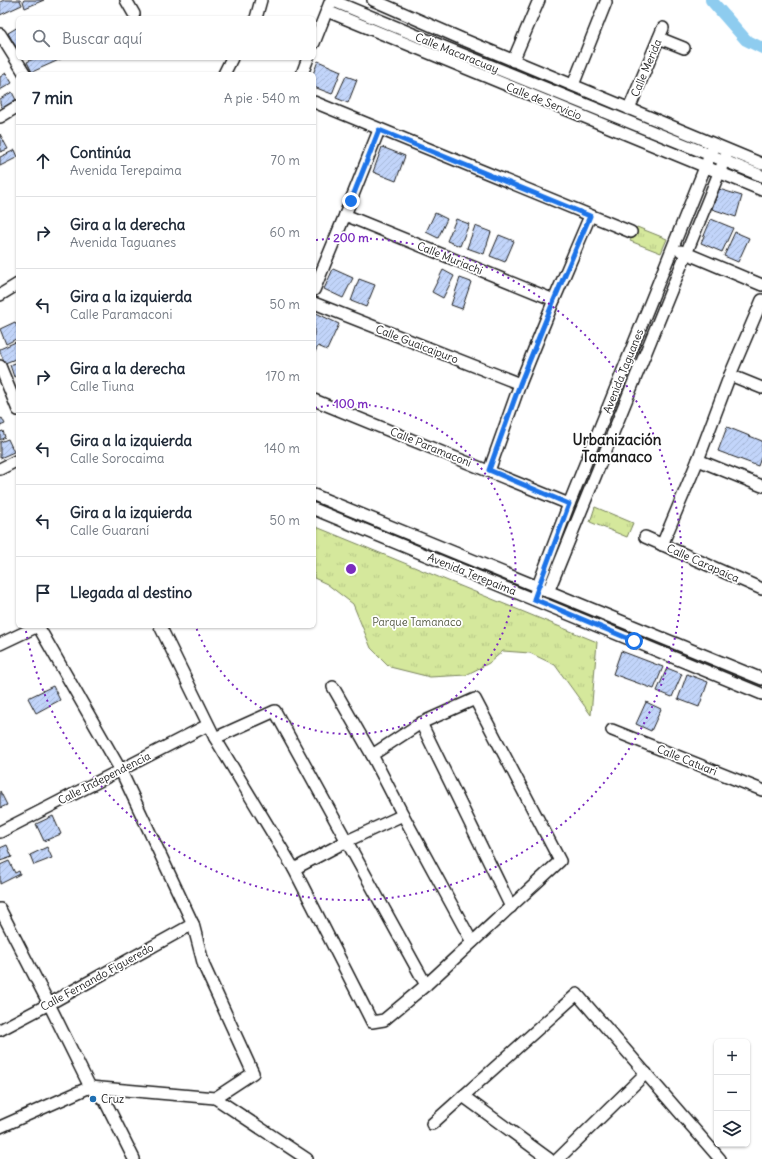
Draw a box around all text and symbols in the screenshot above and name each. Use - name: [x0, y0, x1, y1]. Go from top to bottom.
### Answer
- search box: [16, 16, 316, 60]
- icon: search: [30, 27, 52, 49]
- text: Buscar aquí: [62, 29, 142, 48]
- street label: Calle Macaracuay: [413, 30, 501, 76]
- street label: Calle Merida: [628, 37, 664, 99]
- street label: Calle de Servicio: [504, 79, 584, 123]
- text: 7 min: [32, 87, 73, 109]
- text: A pie · 540 m: [224, 90, 300, 107]
- text: Continúa: [70, 143, 131, 162]
- icon: ahead: [32, 150, 54, 172]
- text: 70 m: [271, 152, 300, 169]
- text: Avenida Terepaima: [70, 162, 182, 179]
- route end: [342, 192, 360, 210]
- text: Gira a la derecha: [70, 215, 185, 234]
- icon: right: [32, 222, 54, 244]
- text: 60 m: [269, 224, 300, 241]
- text: 200 m: [333, 230, 369, 245]
- text: Avenida Taguanes: [70, 234, 176, 251]
- street label: Calle Muriachi: [415, 238, 485, 278]
- text: Gira a la izquierda: [70, 287, 192, 306]
- icon: left: [32, 294, 54, 316]
- text: 50 m: [269, 296, 300, 313]
- text: Calle Paramaconi: [70, 306, 172, 323]
- street label: Calle Guaicaipuro: [374, 322, 460, 366]
- street label: Avenida Taguanes: [600, 327, 646, 415]
- text: Gira a la derecha: [70, 359, 185, 378]
- icon: right: [32, 366, 54, 388]
- text: 170 m: [265, 368, 300, 385]
- text: Calle Tiuna: [70, 378, 134, 395]
- text: 100 m: [334, 396, 368, 411]
- street label: Calle Paramaconi: [388, 424, 474, 470]
- district label: Urbanización Tamanaco: [573, 430, 662, 466]
- text: Gira a la izquierda: [70, 431, 192, 450]
- icon: left: [32, 438, 54, 460]
- text: 140 m: [264, 440, 300, 457]
- text: Calle Sorocaima: [70, 450, 165, 467]
- text: Gira a la izquierda: [70, 503, 192, 522]
- icon: left: [32, 510, 54, 532]
- text: 50 m: [269, 512, 300, 529]
- text: Calle Guaraní: [70, 522, 149, 539]
- street label: Calle Carapaica: [665, 541, 741, 585]
- street label: Avenida Terepaima: [426, 550, 518, 598]
- centre of rings: [344, 562, 358, 576]
- icon: arrive: [32, 582, 54, 604]
- text: Llegada al destino: [70, 583, 192, 602]
- park label: Parque Tamanaco: [372, 615, 462, 629]
- route start: [625, 632, 643, 650]
- street label: Calle Catuari: [655, 742, 719, 778]
- street label: Calle Independencia: [55, 749, 153, 807]
- street label: Calle Fernando Figueredo: [38, 940, 156, 1014]
- map controls: [714, 1039, 750, 1147]
- button: +: [714, 1039, 750, 1075]
- button: −: [714, 1075, 750, 1111]
- place label: Cruz: [101, 1092, 124, 1106]
- marker: Cruz: [88, 1094, 98, 1104]
- button: layers: [714, 1111, 750, 1147]

